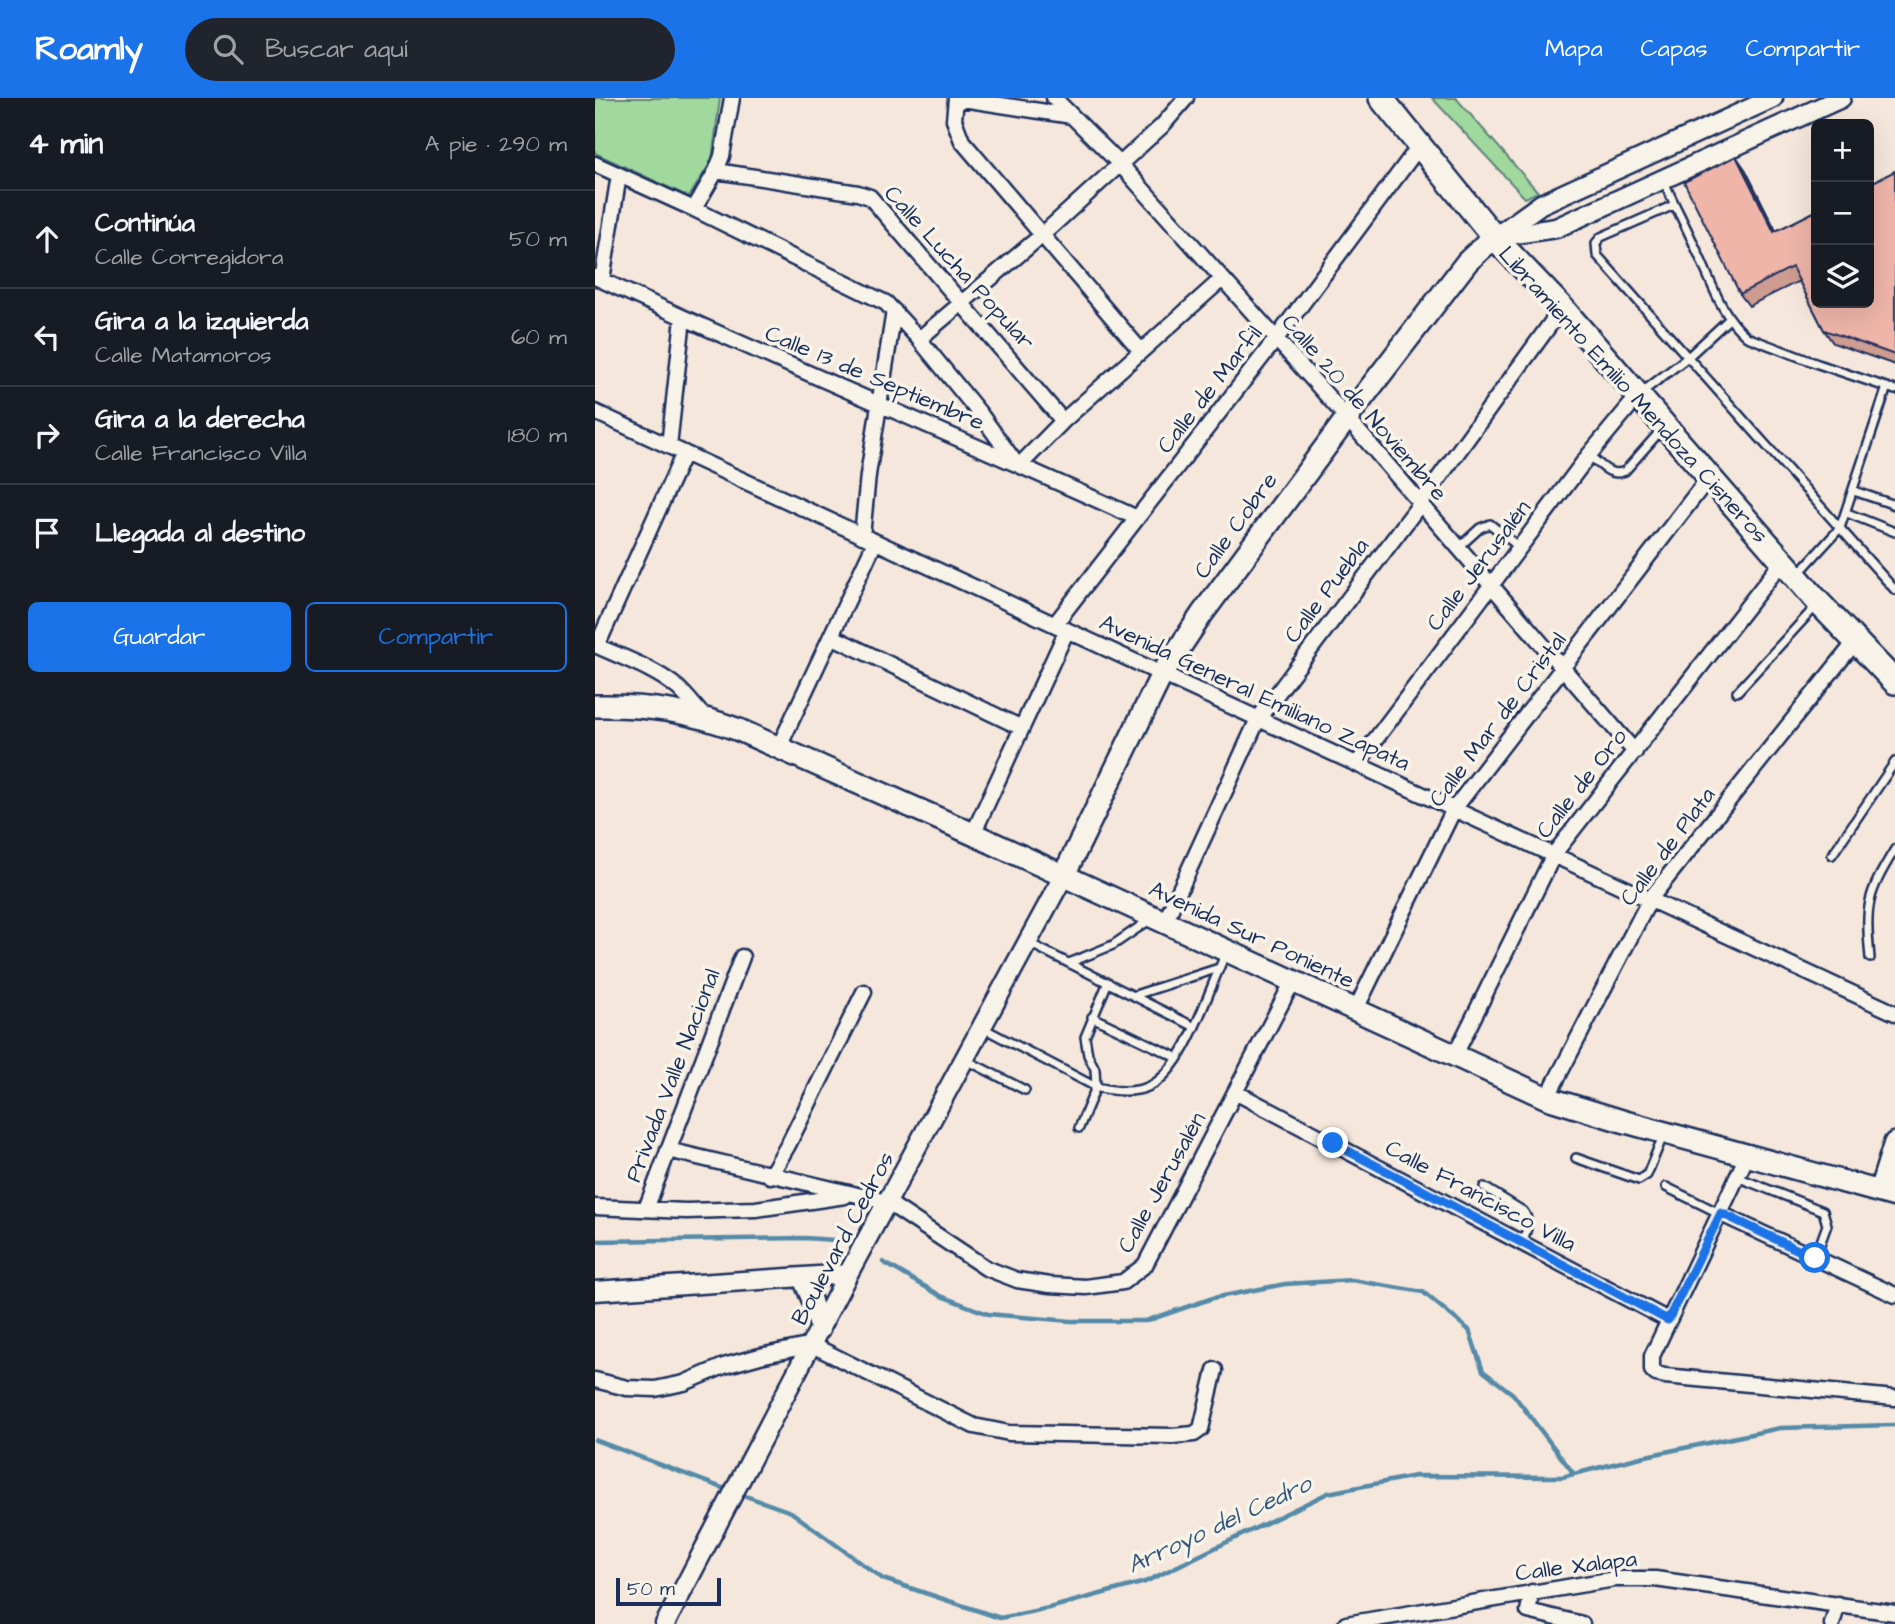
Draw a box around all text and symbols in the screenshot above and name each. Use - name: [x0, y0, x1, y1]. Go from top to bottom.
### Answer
- search box: [185, 18, 675, 81]
- text: Roamly: [35, 26, 143, 72]
- icon: search: [209, 30, 247, 68]
- text: Buscar aquí: [265, 31, 408, 67]
- text: Mapa: [1545, 32, 1603, 66]
- text: Capas: [1641, 32, 1707, 66]
- text: Compartir: [1745, 32, 1860, 66]
- map controls: [1811, 119, 1874, 308]
- button: +: [1811, 119, 1874, 182]
- text: 4 min: [28, 123, 103, 165]
- text: A pie · 290 m: [425, 128, 567, 160]
- street label: Calle Lucha Popular: [877, 178, 1042, 357]
- button: −: [1811, 182, 1874, 245]
- text: Continúa: [95, 205, 195, 241]
- icon: ahead: [28, 220, 66, 258]
- text: 50 m: [509, 223, 567, 255]
- street label: Libramiento Emilio Mendoza Cisneros: [1491, 239, 1776, 550]
- text: Calle Corregidora: [95, 241, 283, 273]
- button: layers: [1811, 245, 1874, 308]
- text: Gira a la izquierda: [95, 303, 309, 339]
- street label: Calle 20 de Noviembre: [1274, 307, 1455, 508]
- street label: Calle 13 de Septiembre: [760, 317, 989, 439]
- icon: left: [28, 318, 66, 356]
- street label: Calle de Marfil: [1150, 319, 1270, 460]
- text: 60 m: [511, 321, 567, 353]
- text: Calle Matamoros: [95, 339, 272, 371]
- text: Gira a la derecha: [95, 401, 305, 437]
- icon: right: [28, 416, 66, 454]
- text: 180 m: [508, 419, 567, 451]
- text: Calle Francisco Villa: [95, 437, 307, 469]
- street label: Calle Cobre: [1186, 466, 1285, 585]
- street label: Calle Jerusalén: [1419, 493, 1539, 638]
- icon: arrive: [28, 514, 66, 552]
- text: Llegada al destino: [95, 515, 305, 551]
- street label: Calle Puebla: [1277, 531, 1377, 650]
- button: Guardar: [28, 602, 291, 672]
- button: Compartir: [305, 602, 567, 672]
- street label: Avenida General Emiliano Zapata: [1094, 607, 1415, 779]
- street label: Calle Mar de Cristal: [1421, 625, 1574, 814]
- street label: Calle de Oro: [1529, 722, 1635, 845]
- street label: Calle de Plata: [1612, 780, 1723, 913]
- street label: Avenida Sur Poniente: [1144, 873, 1360, 997]
- street label: Privada Valle Nacional: [617, 964, 728, 1187]
- street label: Calle Jerusalén: [1110, 1106, 1214, 1259]
- route end: [1317, 1127, 1348, 1158]
- street label: Calle Francisco Villa: [1380, 1132, 1582, 1260]
- street label: Boulevard Cedros: [784, 1146, 902, 1331]
- route start: [1799, 1242, 1830, 1273]
- water label: Arroyo del Cedro: [1122, 1467, 1318, 1582]
- street label: Calle Xalapa: [1514, 1543, 1639, 1589]
- scale bar: [616, 1575, 721, 1607]
- text: 50 m: [627, 1576, 675, 1603]

